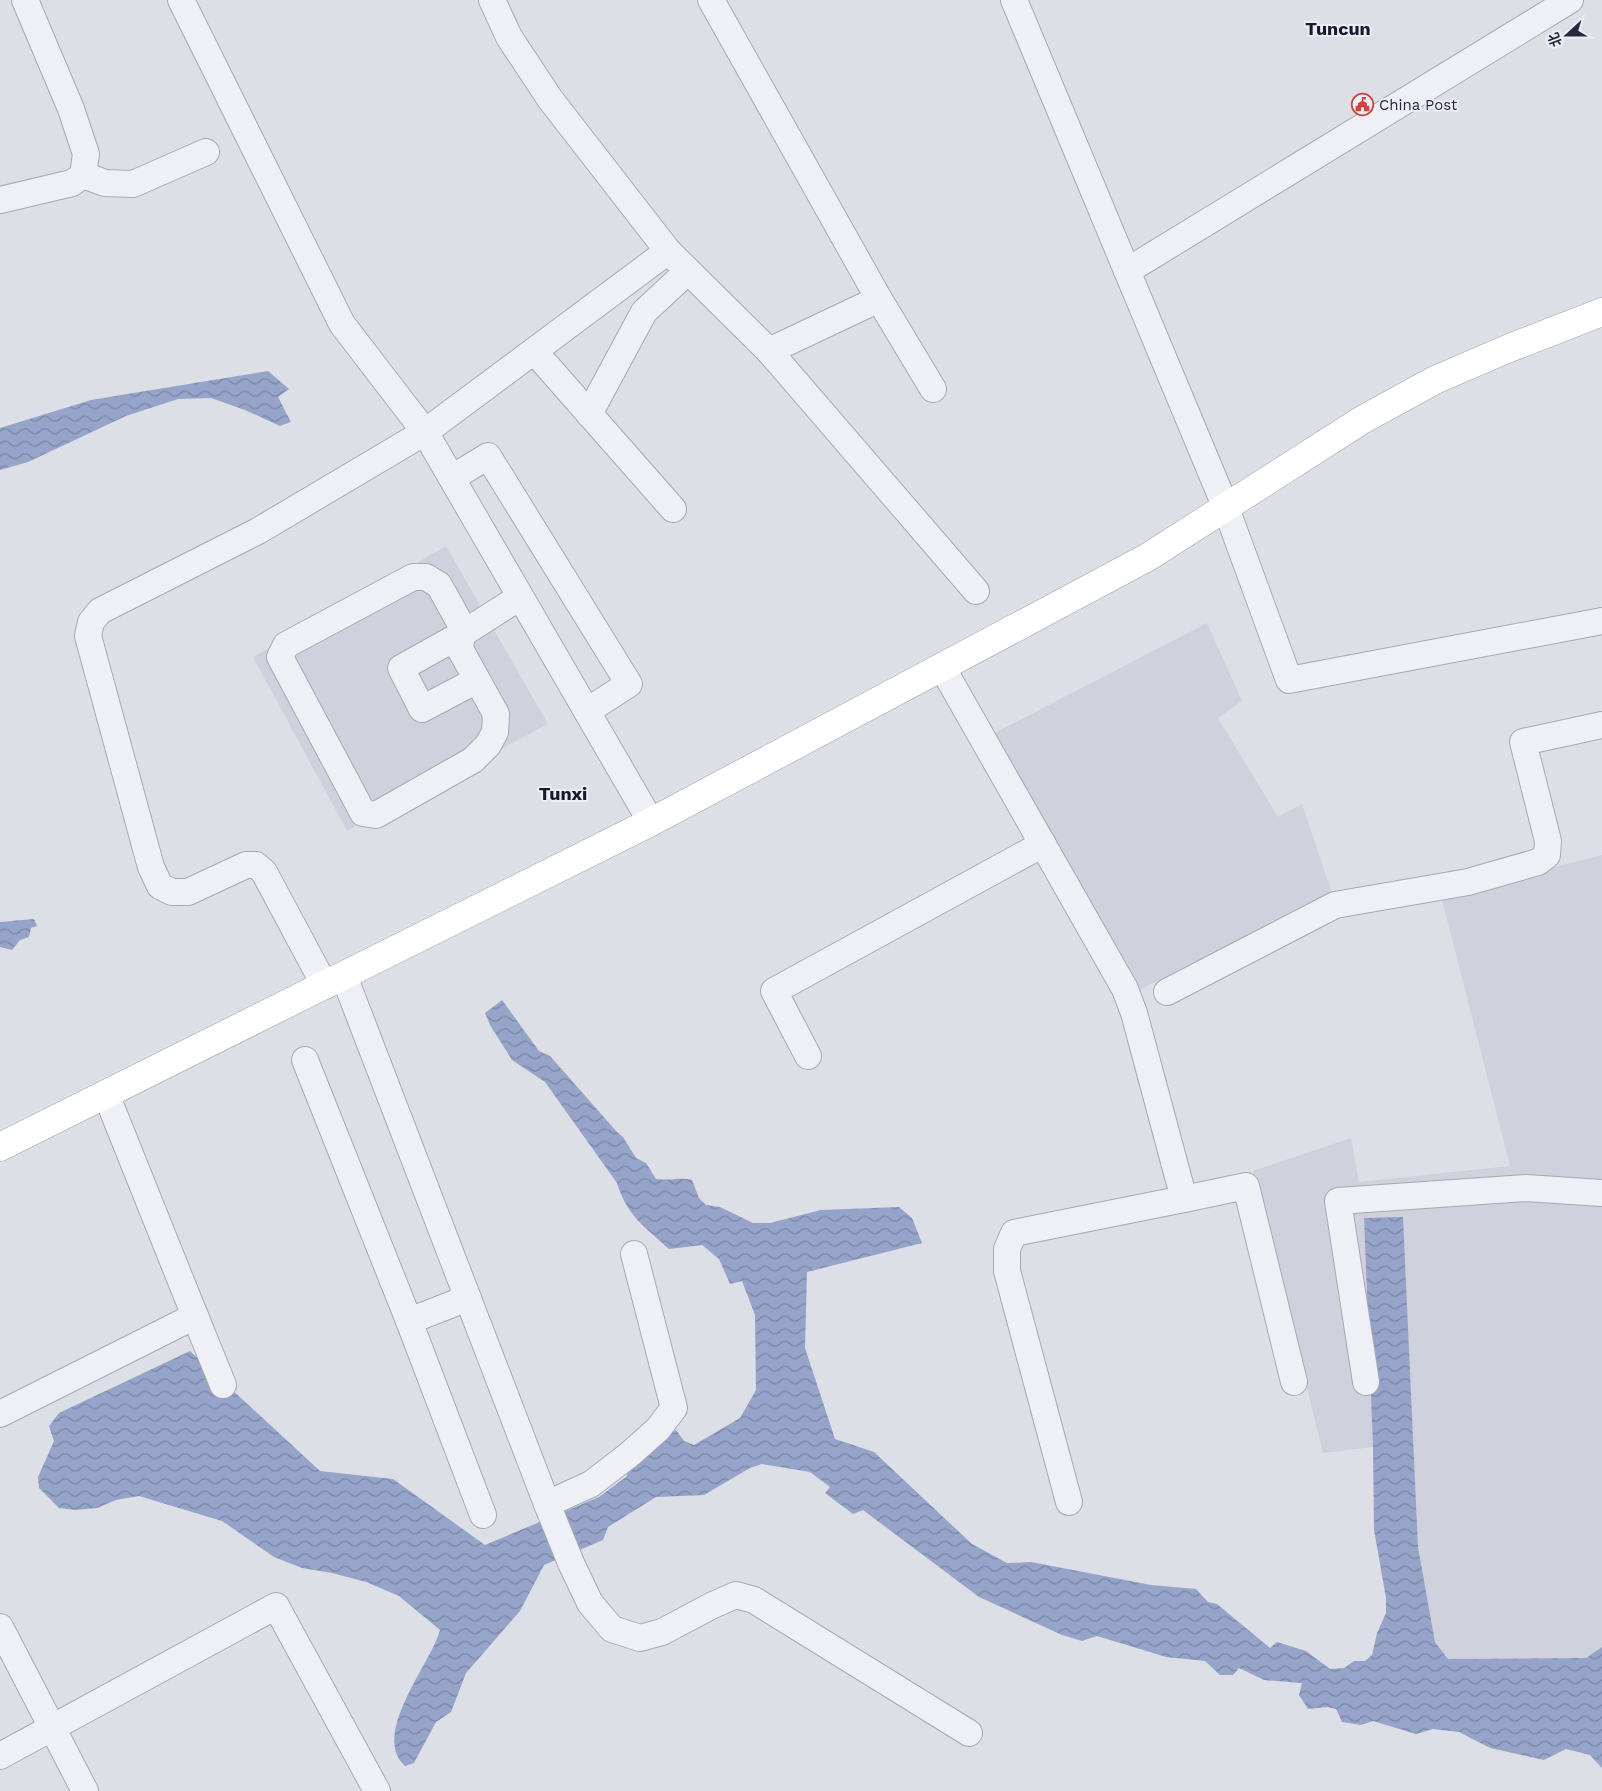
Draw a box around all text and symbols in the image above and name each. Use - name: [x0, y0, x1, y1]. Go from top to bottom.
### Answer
- north arrow: [1542, 10, 1592, 60]
- district label: Tuncun: [1305, 18, 1371, 39]
- text: 北: [1545, 30, 1565, 49]
- public building icon: China Post: [1351, 93, 1375, 117]
- place label: China Post: [1379, 96, 1458, 114]
- district label: Tunxi: [539, 783, 587, 804]

